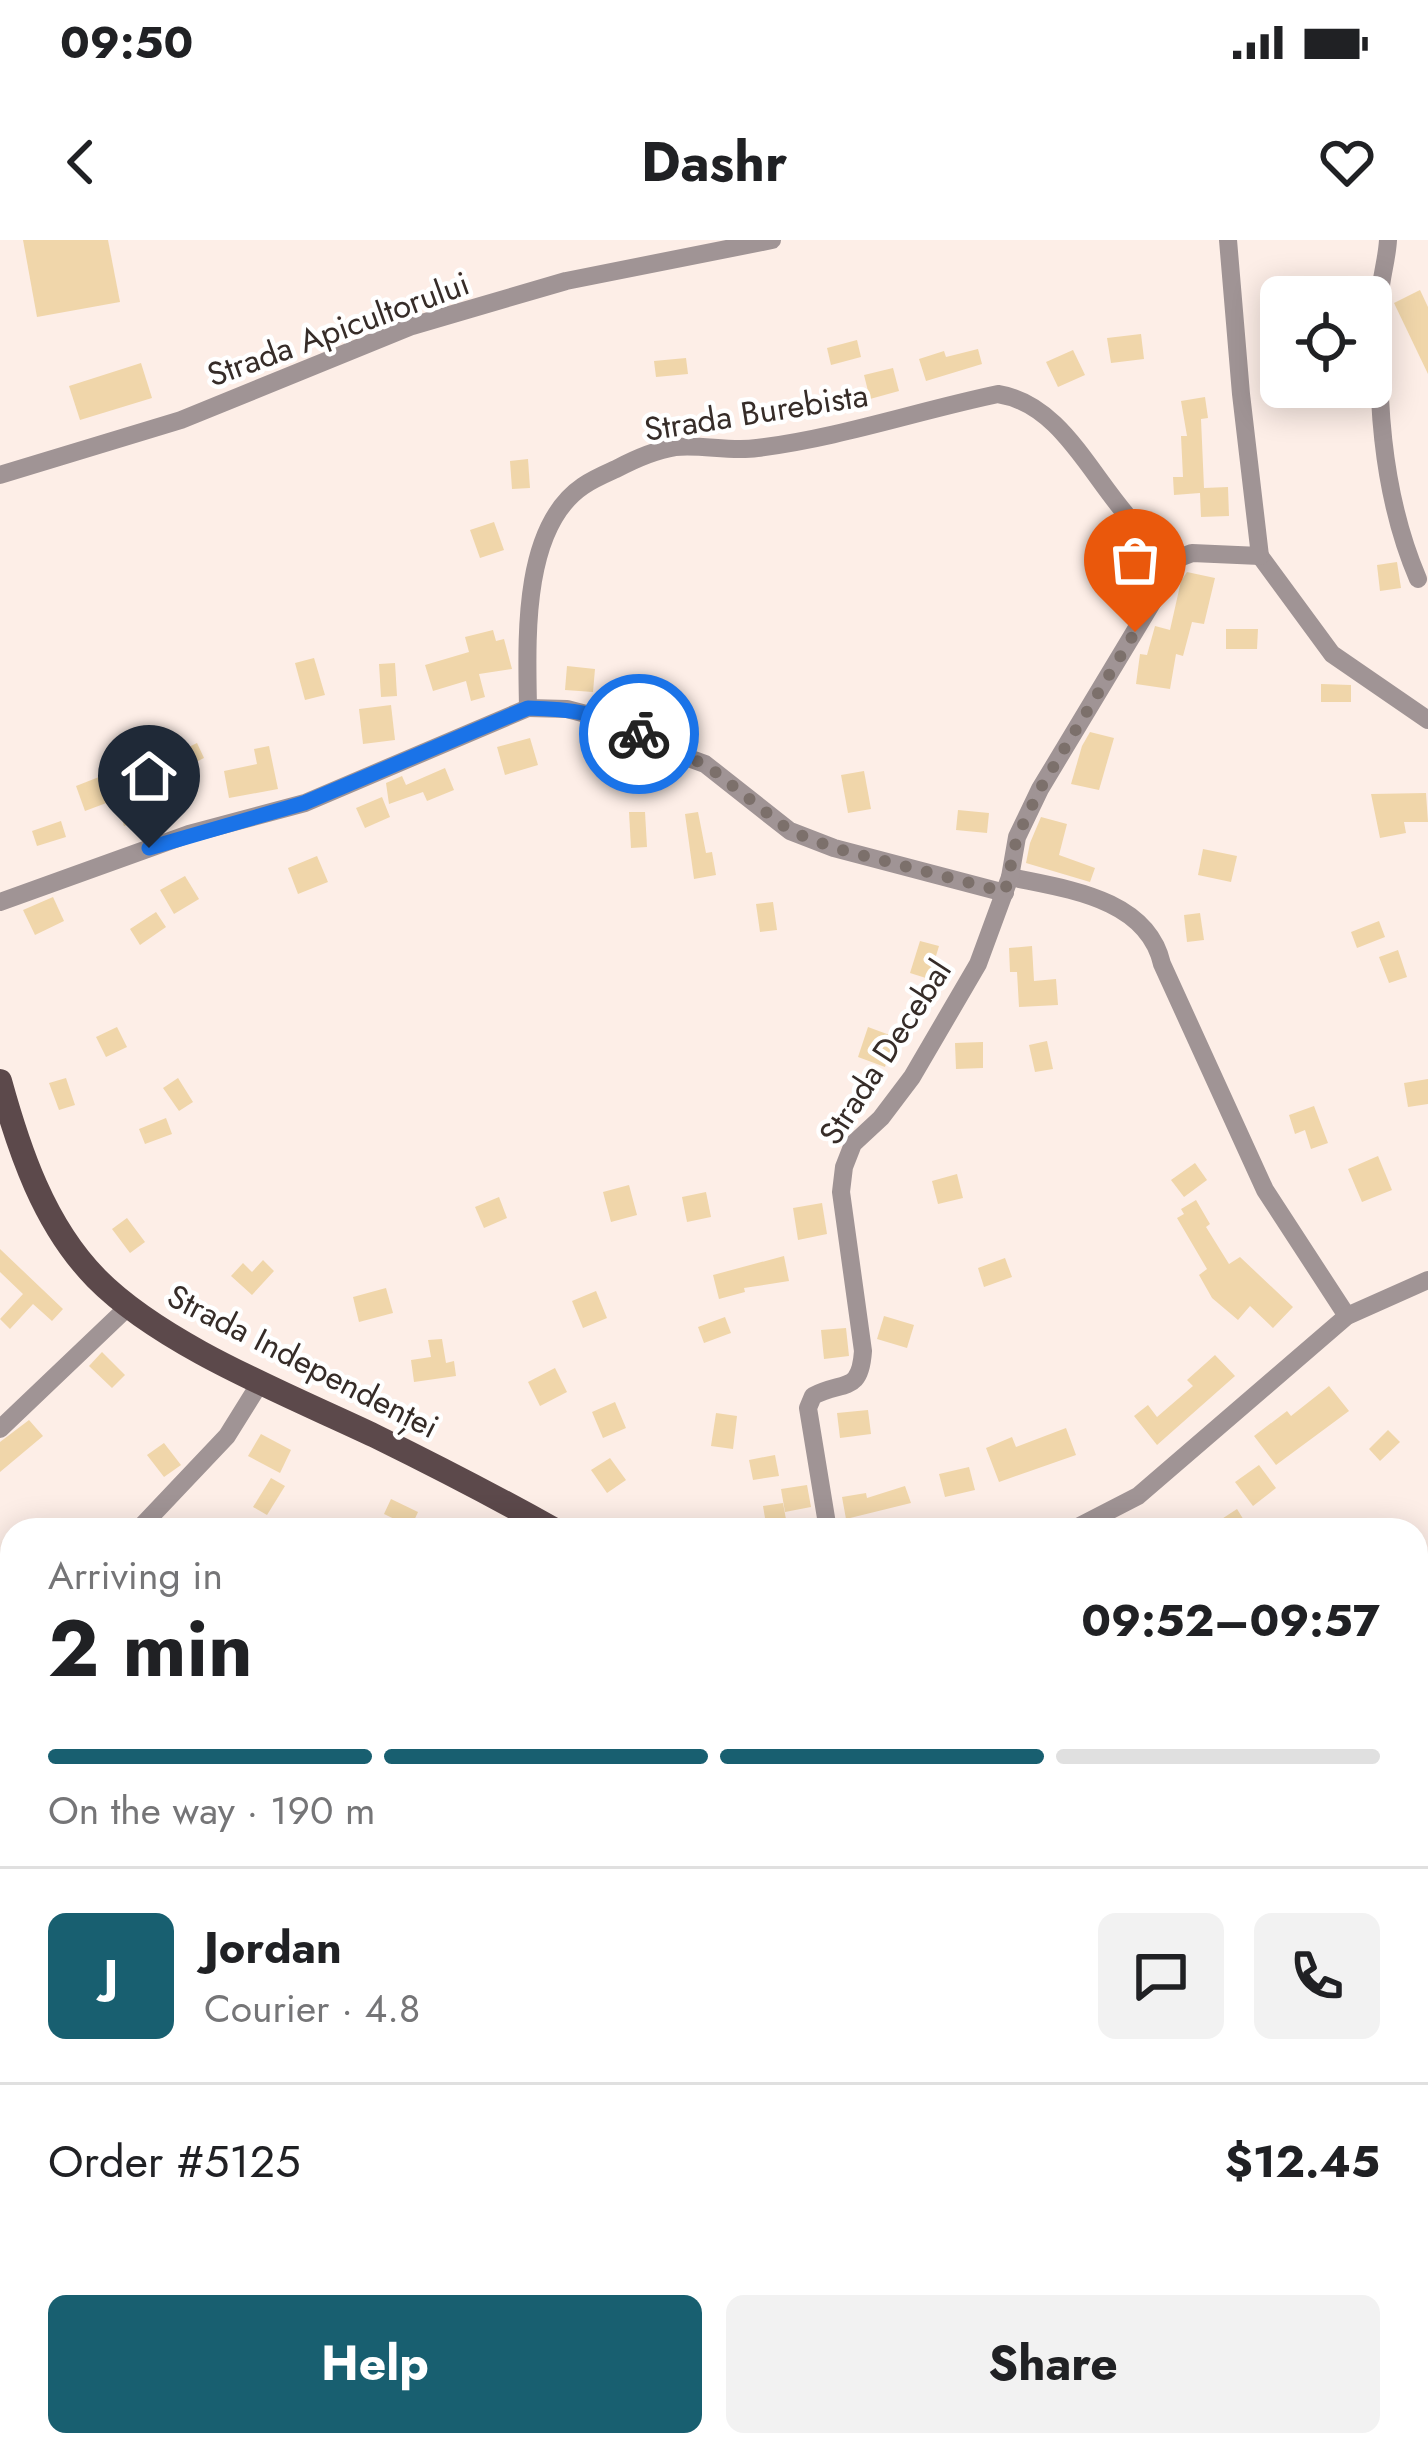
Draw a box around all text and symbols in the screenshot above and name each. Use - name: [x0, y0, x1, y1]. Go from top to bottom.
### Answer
- text: 09:50: [60, 10, 193, 75]
- text: Dashr: [641, 123, 787, 201]
- icon: back: [48, 129, 114, 195]
- icon: heart: [1314, 129, 1380, 195]
- street label: Strada Apicultorului: [200, 260, 476, 398]
- map controls: [1260, 276, 1392, 408]
- button: locate: [1260, 276, 1392, 408]
- street label: Strada Burebista: [641, 371, 871, 453]
- pin: [1084, 509, 1186, 632]
- icon: bag: [1102, 527, 1168, 593]
- courier: [579, 674, 699, 794]
- icon: bike: [606, 701, 672, 767]
- pin: [98, 725, 200, 848]
- icon: home: [116, 743, 182, 809]
- street label: Strada Decebal: [807, 950, 963, 1154]
- street label: Strada Independenței: [159, 1272, 447, 1450]
- text: Arriving in: [48, 1547, 223, 1604]
- text: 09:52–09:57: [1081, 1588, 1380, 1653]
- text: 2 min: [48, 1593, 253, 1705]
- text: On the way · 190 m: [48, 1782, 375, 1839]
- button: chat: [1098, 1913, 1224, 2039]
- button: phone: [1254, 1913, 1380, 2039]
- text: Jordan: [204, 1915, 342, 1980]
- text: J: [104, 1943, 118, 2008]
- text: Courier · 4.8: [204, 1980, 420, 2037]
- text: Order #5125: [48, 2129, 301, 2194]
- text: $12.45: [1225, 2129, 1380, 2194]
- button: Help: [48, 2295, 702, 2433]
- button: Share: [726, 2295, 1380, 2433]

